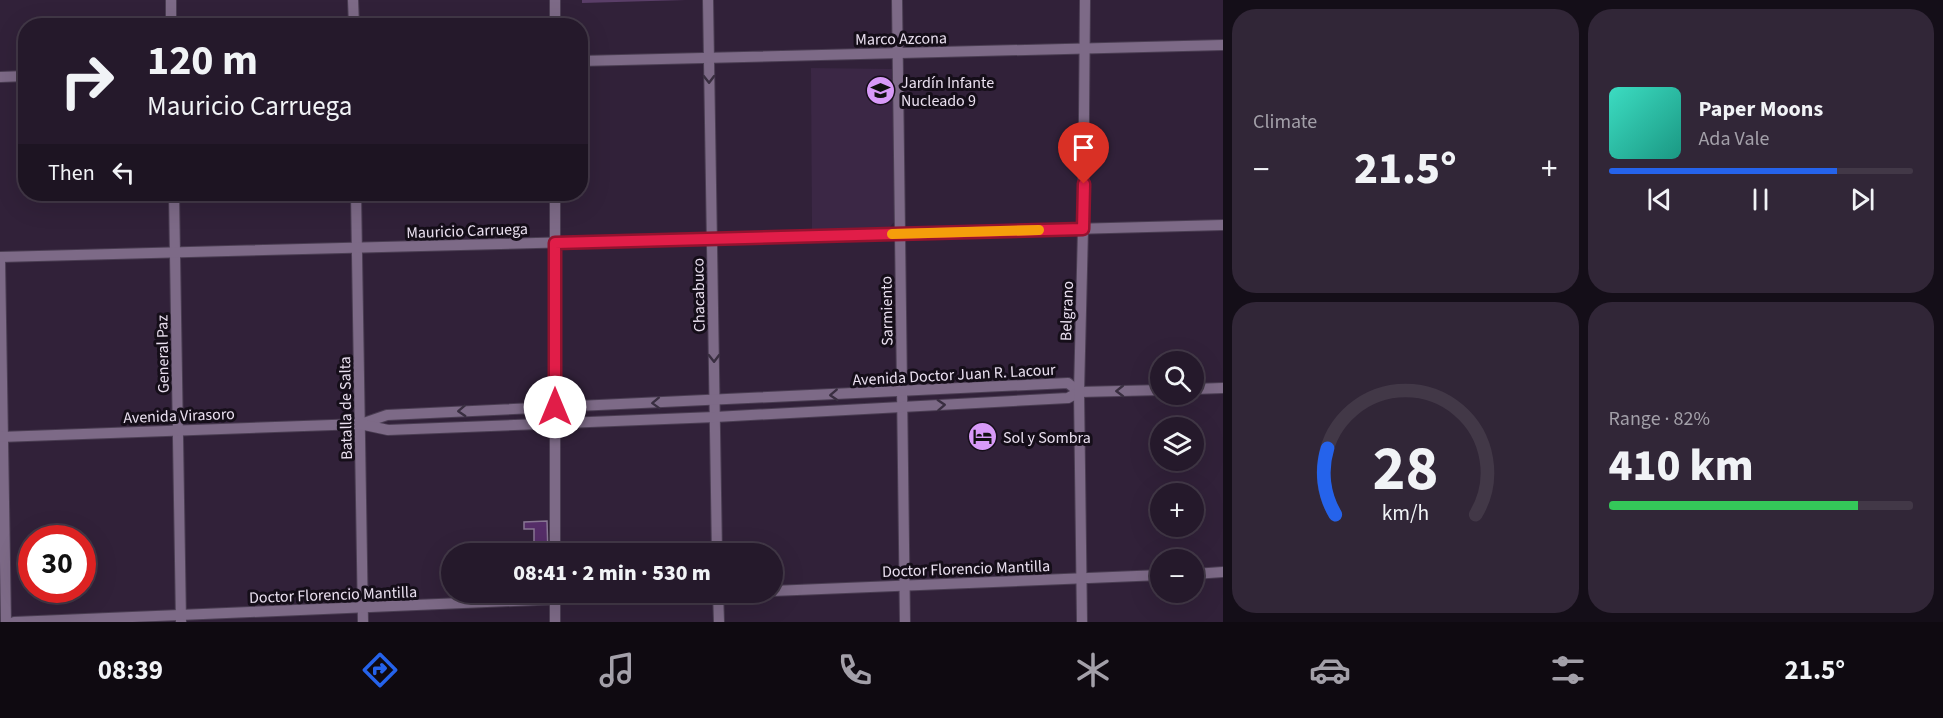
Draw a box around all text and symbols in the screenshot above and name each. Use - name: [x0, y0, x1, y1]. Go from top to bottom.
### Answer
- street label: Marco Azcona: [855, 27, 947, 51]
- text: 120 m: [147, 31, 258, 91]
- icon: right: [48, 42, 126, 120]
- place label: Jardín Infante Nucleado 9: [901, 72, 994, 112]
- one-way arrow: [703, 75, 716, 84]
- school or university icon: Jardín Infante Nucleado 9: [864, 75, 896, 107]
- text: Mauricio Carruega: [147, 87, 352, 126]
- text: Paper Moons: [1699, 93, 1823, 125]
- text: Climate: [1253, 108, 1317, 136]
- pin: [1058, 122, 1109, 184]
- text: Ada Vale: [1699, 125, 1770, 153]
- icon: arrive: [1067, 131, 1100, 164]
- text: 21.5°: [1354, 137, 1457, 201]
- text: −: [1253, 146, 1269, 193]
- text: +: [1541, 146, 1558, 193]
- icon: left: [107, 156, 140, 189]
- text: Then: [48, 157, 95, 189]
- icon: previous: [1643, 183, 1676, 216]
- icon: pause: [1744, 183, 1777, 216]
- icon: next: [1846, 183, 1879, 216]
- street label: Mauricio Carruega: [406, 218, 528, 244]
- street label: Chacabuco: [687, 258, 711, 332]
- street label: Sarmiento: [875, 276, 899, 346]
- street label: Belgrano: [1055, 281, 1079, 341]
- street label: General Paz: [151, 314, 175, 393]
- map controls: [1150, 351, 1204, 603]
- button: search: [1150, 351, 1204, 405]
- one-way arrow: [708, 354, 720, 363]
- street label: Batalla de Salta: [334, 356, 358, 460]
- street label: Avenida Doctor Juan R. Lacour: [852, 359, 1057, 391]
- position arrow: [523, 375, 587, 439]
- one-way arrow: [1115, 384, 1124, 397]
- one-way arrow: [830, 388, 839, 401]
- one-way arrow: [652, 397, 661, 410]
- one-way arrow: [937, 398, 946, 411]
- street label: Avenida Virasoro: [123, 403, 235, 429]
- one-way arrow: [457, 405, 466, 418]
- text: Range · 82%: [1609, 405, 1710, 433]
- button: layers: [1150, 417, 1204, 471]
- hotel icon: Sol y Sombra: [966, 421, 998, 453]
- text: 28: [1372, 425, 1438, 514]
- place label: Sol y Sombra: [1003, 427, 1091, 449]
- text: 410 km: [1609, 434, 1754, 498]
- button: +: [1150, 483, 1204, 537]
- text: km/h: [1381, 498, 1429, 529]
- speed limit sign: 30: [18, 525, 96, 603]
- button: −: [1150, 549, 1204, 603]
- street label: Doctor Florencio Mantilla: [882, 555, 1050, 583]
- text: 08:41 · 2 min · 530 m: [513, 557, 711, 589]
- street label: Doctor Florencio Mantilla: [249, 581, 417, 609]
- icon: directions: [359, 649, 401, 691]
- icon: music: [596, 649, 638, 691]
- icon: phone: [834, 649, 876, 691]
- icon: climate: [1072, 649, 1114, 691]
- icon: car: [1309, 649, 1351, 691]
- icon: filters: [1547, 649, 1589, 691]
- text: 08:39: [98, 651, 163, 690]
- text: 21.5°: [1784, 651, 1845, 690]

